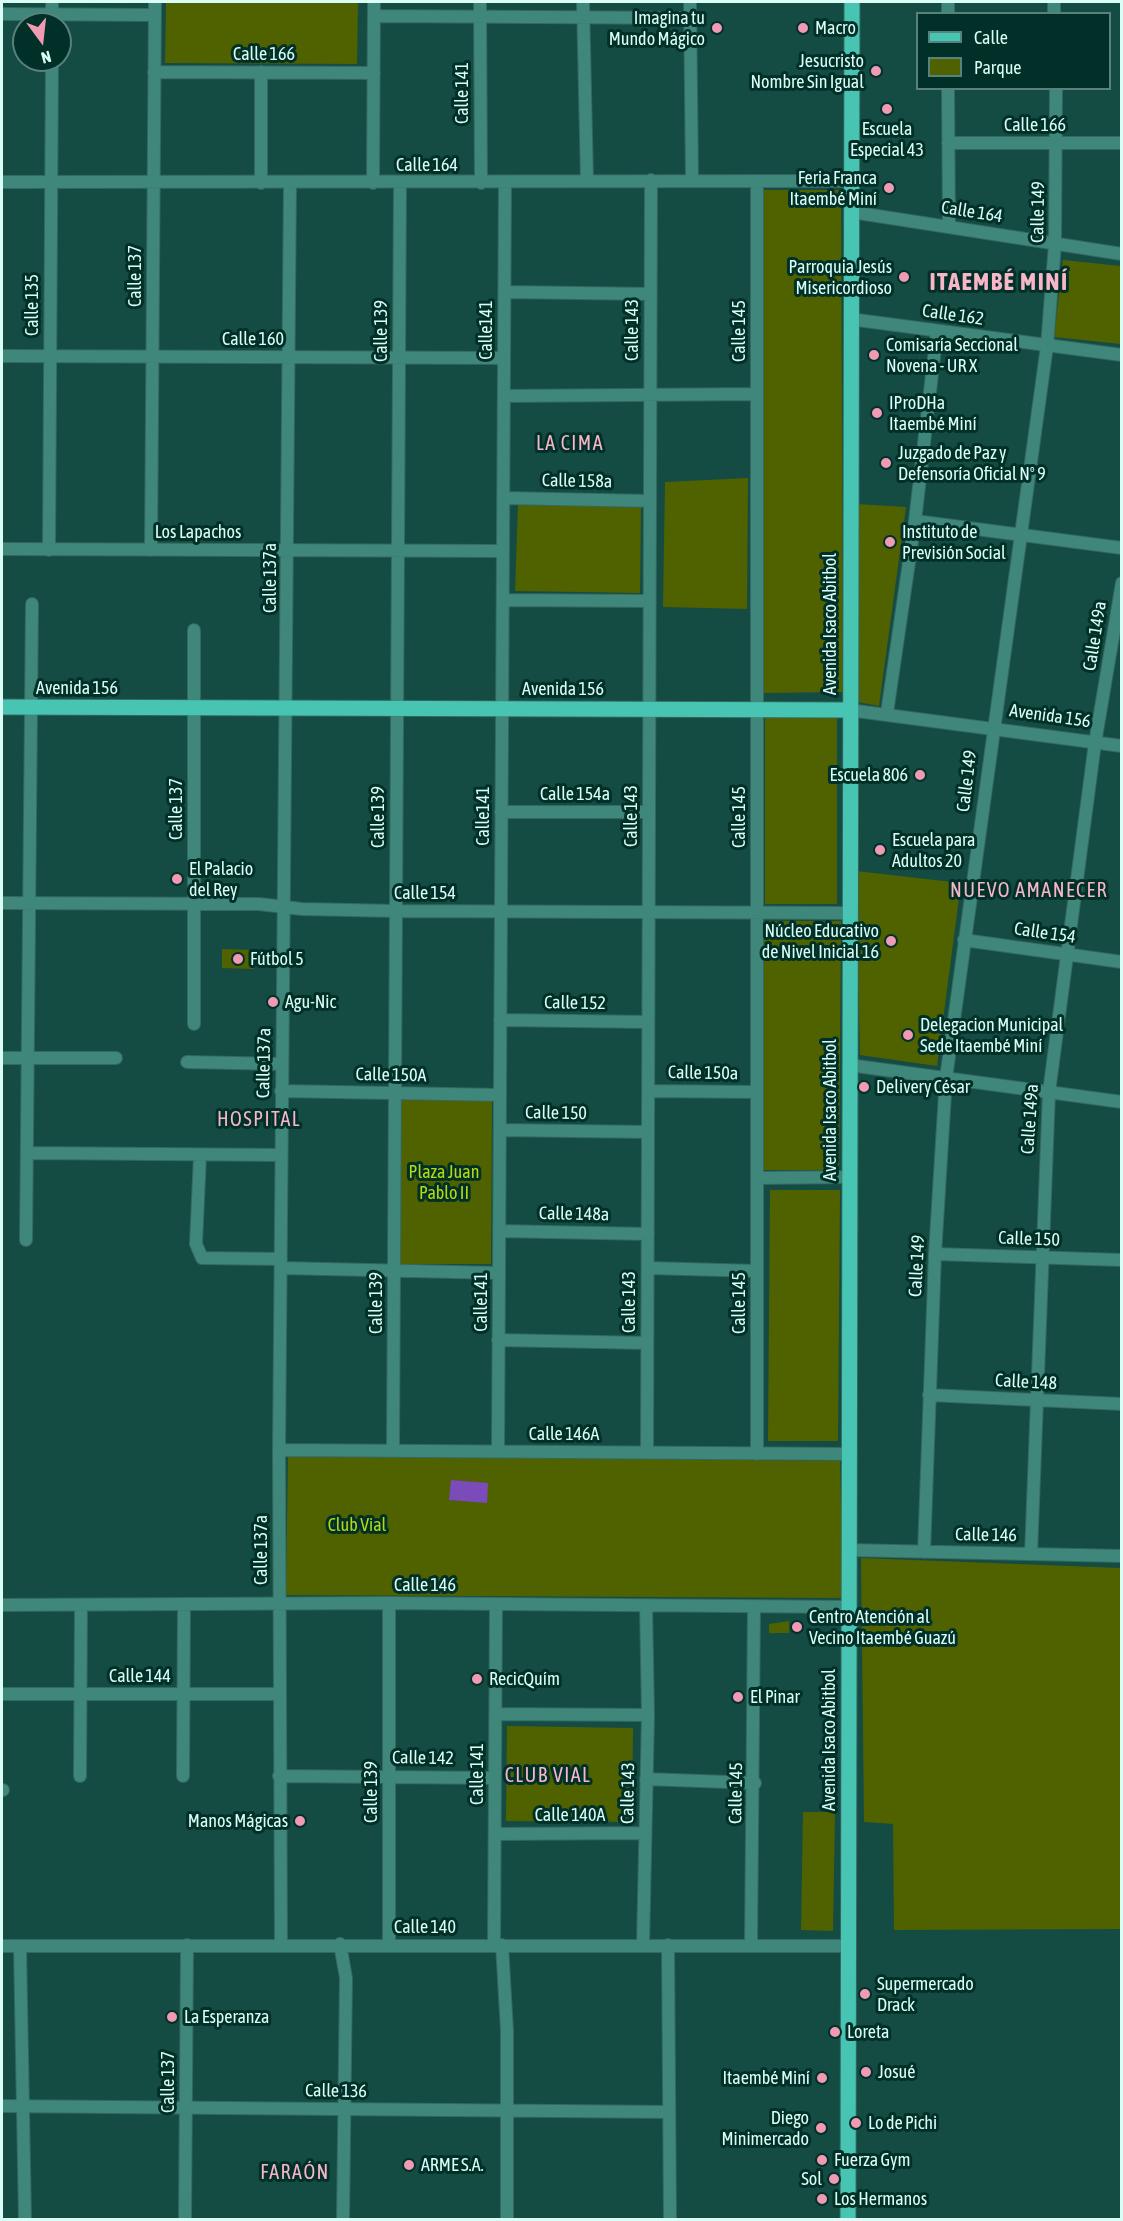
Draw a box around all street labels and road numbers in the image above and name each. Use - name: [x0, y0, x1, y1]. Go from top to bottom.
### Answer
- street label: Calle 166: [233, 43, 295, 65]
- street label: Calle 141: [451, 62, 473, 124]
- street label: Calle 166: [1004, 114, 1066, 136]
- street label: Calle 164: [396, 154, 458, 176]
- street label: Calle 149: [1027, 181, 1049, 243]
- street label: Calle 164: [940, 196, 1004, 228]
- street label: Calle 137: [124, 245, 146, 307]
- street label: Calle 135: [21, 274, 43, 336]
- street label: Calle 143: [621, 299, 643, 361]
- street label: Calle 139: [370, 300, 392, 362]
- street label: Calle141: [475, 300, 497, 360]
- street label: Calle 145: [728, 300, 750, 362]
- street label: Calle 162: [921, 300, 985, 330]
- street label: Calle 160: [222, 328, 284, 350]
- street label: Calle 158a: [542, 470, 612, 492]
- street label: Los Lapachos: [155, 521, 241, 543]
- street label: Calle 137a: [259, 543, 281, 613]
- street label: Avenida Isaco Abitbol: [819, 553, 841, 695]
- street label: Calle 149a: [1079, 600, 1111, 672]
- street label: Avenida 156: [36, 677, 118, 699]
- street label: Avenida 156: [522, 678, 604, 700]
- street label: Avenida 156: [1008, 700, 1092, 732]
- street label: Calle 149: [953, 749, 981, 813]
- street label: Calle 137: [165, 778, 187, 840]
- street label: Calle 154a: [540, 783, 610, 805]
- street label: Calle 143: [620, 785, 642, 847]
- street label: Calle 139: [367, 786, 389, 848]
- street label: Calle141: [472, 786, 494, 846]
- street label: Calle 145: [728, 786, 750, 848]
- street label: Calle 154: [394, 882, 456, 904]
- street label: Calle 154: [1013, 918, 1077, 948]
- street label: Calle 152: [544, 992, 606, 1014]
- street label: Calle 137a: [253, 1028, 275, 1098]
- street label: Avenida Isaco Abitbol: [819, 1039, 841, 1181]
- street label: Calle 150a: [668, 1062, 738, 1084]
- street label: Calle 150A: [355, 1064, 427, 1086]
- street label: Calle 149a: [1017, 1083, 1043, 1155]
- street label: Calle 150: [525, 1102, 587, 1124]
- street label: Calle 148a: [539, 1203, 609, 1225]
- street label: Calle 150: [998, 1227, 1060, 1251]
- street label: Calle 149: [905, 1235, 929, 1297]
- street label: Calle 143: [618, 1271, 640, 1333]
- street label: Calle 139: [365, 1272, 387, 1334]
- street label: Calle141: [470, 1272, 492, 1332]
- street label: Calle 145: [728, 1272, 750, 1334]
- street label: Calle 148: [995, 1370, 1057, 1394]
- street label: Calle 146A: [529, 1423, 599, 1445]
- street label: Calle 137a: [250, 1515, 272, 1585]
- street label: Calle 146: [955, 1524, 1017, 1546]
- street label: Calle 146: [394, 1574, 456, 1596]
- street label: Calle 144: [109, 1665, 171, 1687]
- street label: Avenida Isaco Abitbol: [818, 1669, 840, 1811]
- street label: Calle 141: [466, 1743, 488, 1805]
- street label: Calle 142: [392, 1747, 454, 1769]
- street label: Calle 139: [360, 1761, 382, 1823]
- street label: Calle 143: [617, 1762, 639, 1824]
- street label: Calle 145: [725, 1762, 747, 1824]
- street label: Calle 140A: [535, 1804, 605, 1826]
- street label: Calle 140: [394, 1916, 456, 1938]
- street label: Calle 137: [157, 2051, 179, 2113]
- street label: Calle 136: [305, 2080, 367, 2102]

